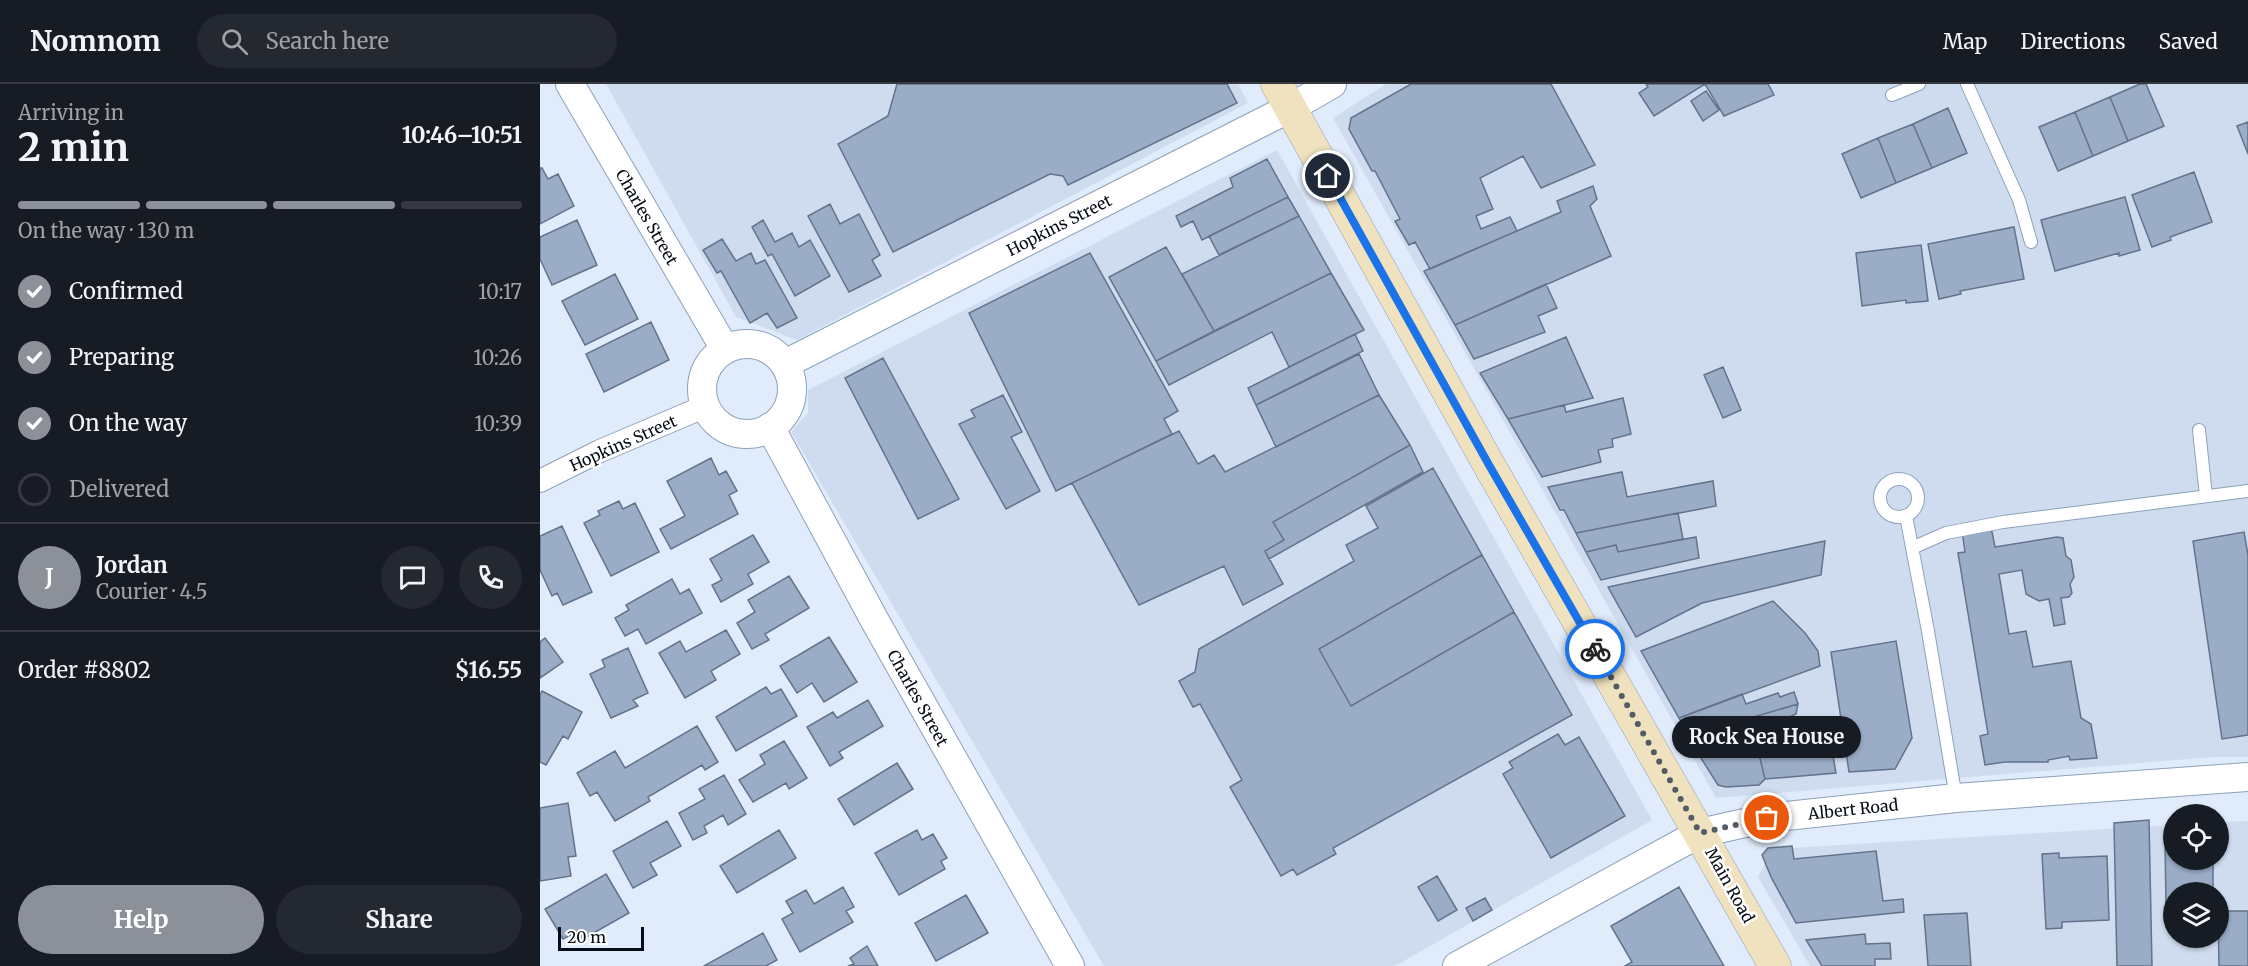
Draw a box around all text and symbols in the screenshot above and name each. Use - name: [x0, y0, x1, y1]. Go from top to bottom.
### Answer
- search box: [197, 14, 617, 68]
- text: Nomnom: [30, 23, 161, 59]
- icon: search: [218, 25, 251, 58]
- text: Search here: [266, 27, 389, 55]
- text: Map: [1943, 28, 1987, 55]
- text: Directions: [2020, 28, 2125, 55]
- text: Saved: [2158, 28, 2218, 55]
- text: Arriving in: [18, 100, 124, 125]
- text: 10:46–10:51: [402, 121, 522, 149]
- text: 2 min: [18, 123, 129, 172]
- pin: [1302, 150, 1353, 201]
- icon: home: [1311, 159, 1344, 192]
- street label: Charles Street: [612, 166, 683, 269]
- street label: Hopkins Street: [1003, 190, 1115, 260]
- text: On the way · 130 m: [18, 218, 194, 243]
- icon: check: [18, 275, 51, 308]
- text: Confirmed: [69, 277, 183, 305]
- text: 10:17: [478, 279, 522, 304]
- icon: check: [18, 341, 51, 374]
- text: Preparing: [69, 343, 174, 371]
- text: 10:26: [473, 345, 522, 370]
- icon: check: [18, 407, 51, 440]
- text: On the way: [69, 409, 187, 437]
- street label: Hopkins Street: [566, 410, 680, 476]
- text: 10:39: [474, 411, 522, 436]
- text: Delivered: [69, 475, 169, 503]
- button: chat: [381, 546, 444, 609]
- button: phone: [459, 546, 522, 609]
- text: Jordan: [96, 551, 168, 579]
- text: J: [45, 563, 54, 591]
- text: Courier · 4.5: [96, 579, 208, 604]
- courier: [1565, 619, 1625, 679]
- icon: bike: [1579, 633, 1612, 666]
- street label: Charles Street: [883, 646, 953, 750]
- text: Order #8802: [18, 656, 151, 684]
- text: $16.55: [455, 656, 522, 684]
- callout: Rock Sea House: [1672, 716, 1862, 758]
- text: Rock Sea House: [1689, 724, 1844, 749]
- pin: [1741, 792, 1792, 843]
- street label: Albert Road: [1806, 794, 1900, 824]
- icon: bag: [1750, 801, 1783, 834]
- map controls: [2163, 804, 2229, 948]
- button: locate: [2163, 804, 2229, 870]
- street label: Main Road: [1701, 844, 1759, 926]
- button: layers: [2163, 882, 2229, 948]
- button: Help: [18, 885, 264, 954]
- button: Share: [276, 885, 522, 954]
- scale bar: [558, 924, 644, 952]
- text: 20 m: [567, 927, 606, 947]

